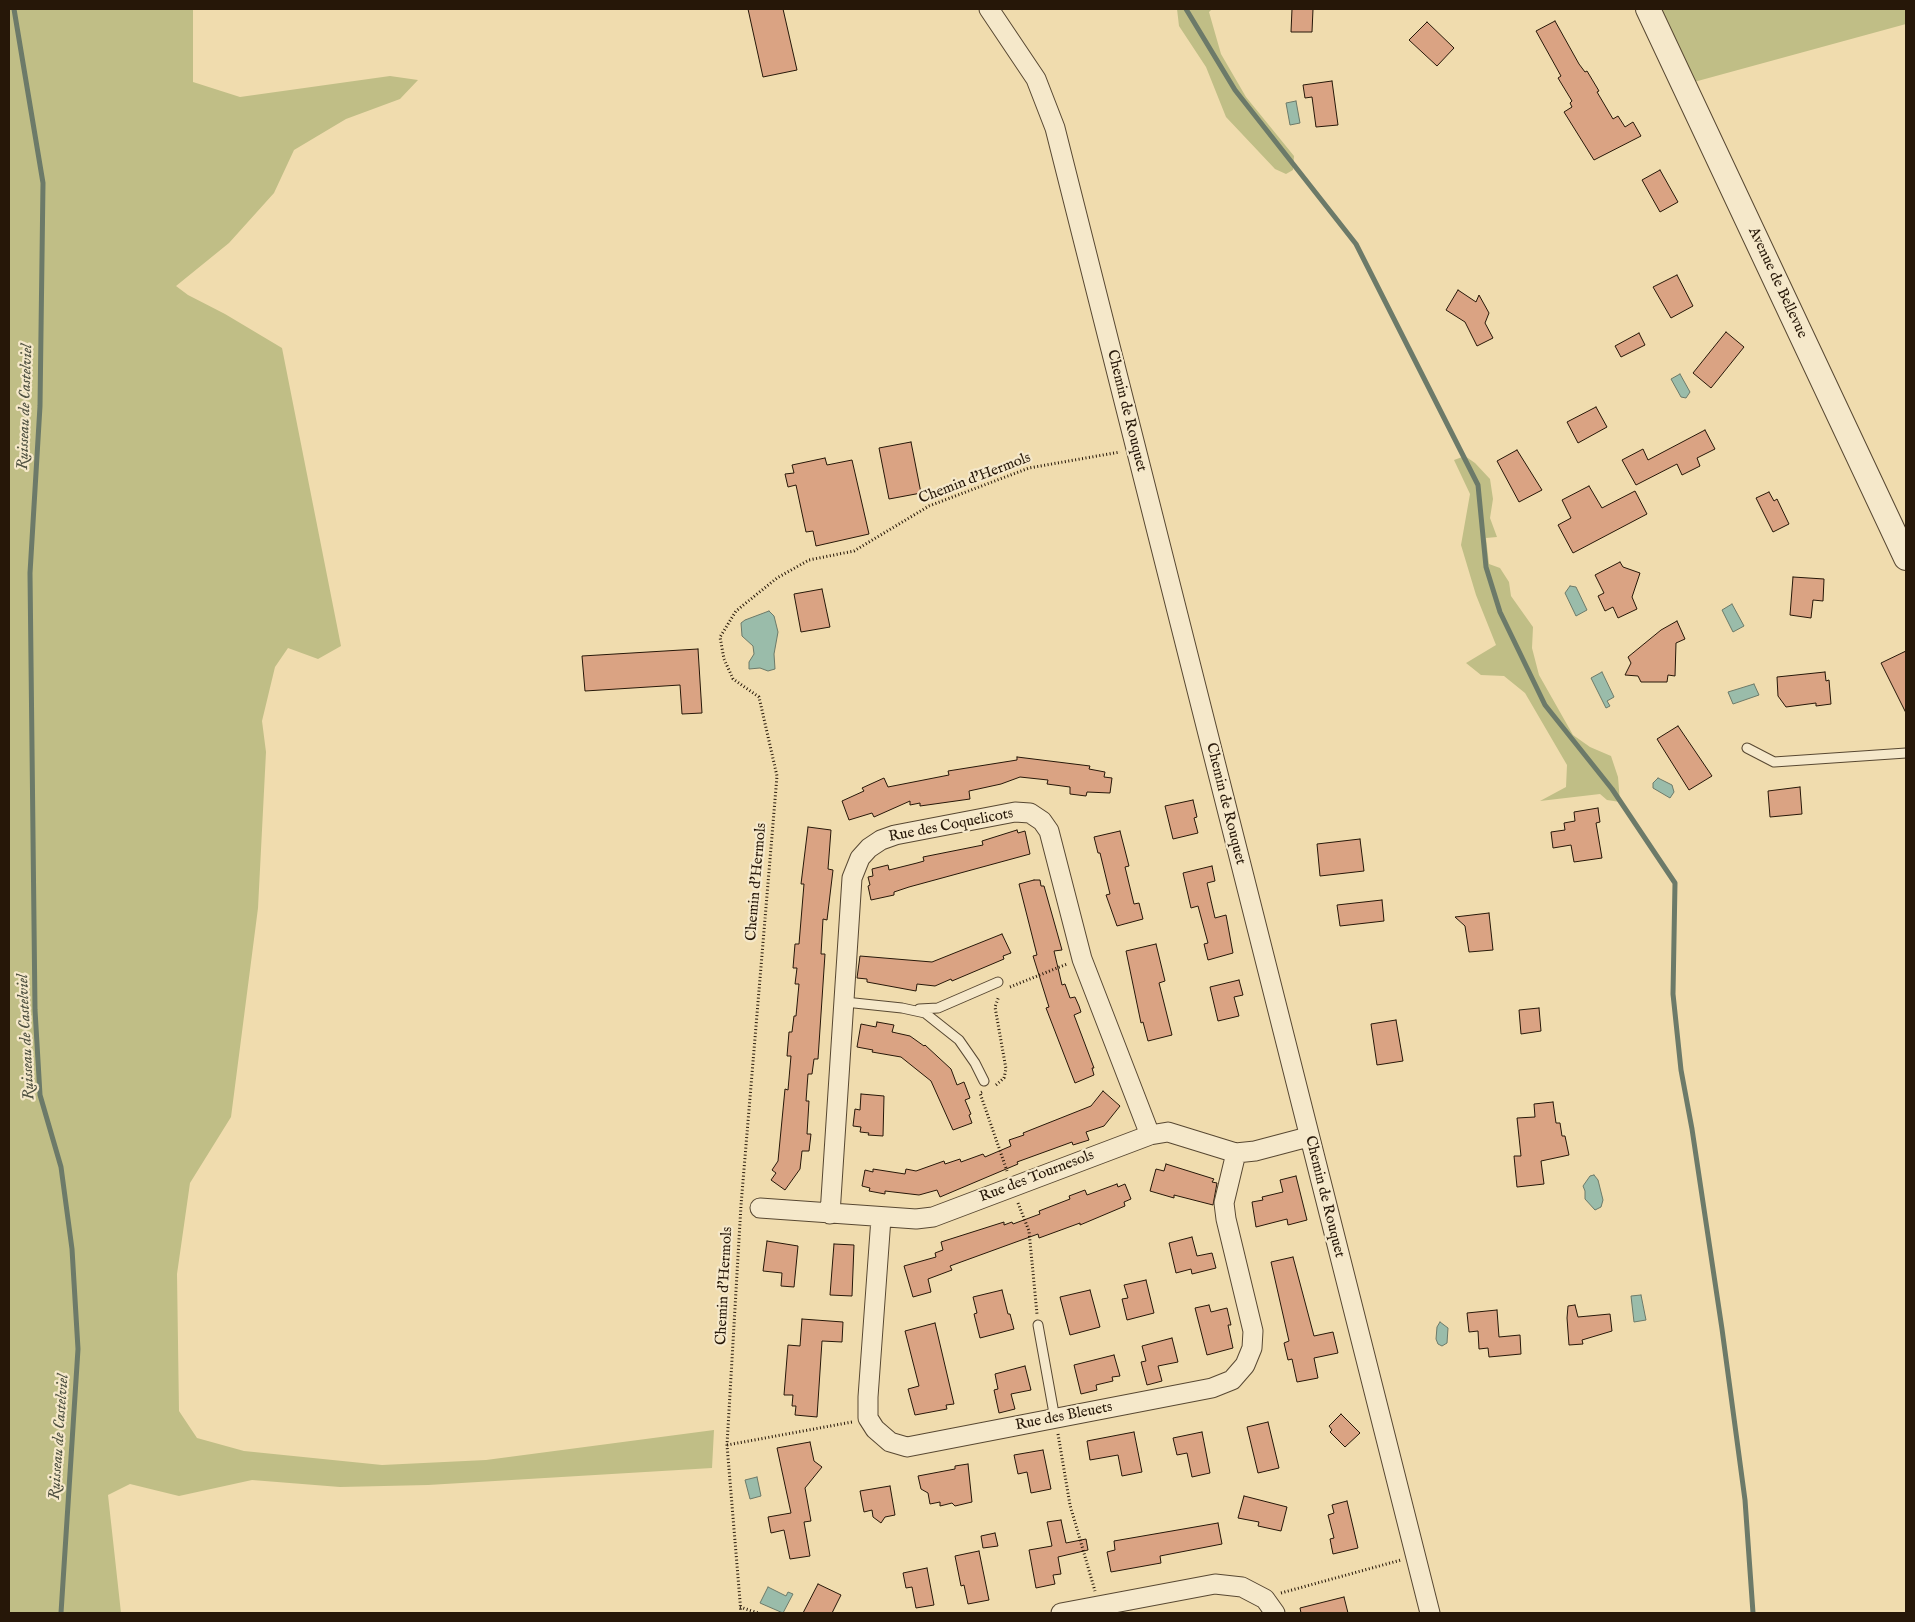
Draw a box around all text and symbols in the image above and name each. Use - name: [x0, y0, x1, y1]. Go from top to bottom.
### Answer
- street label: Avenue de Bellevue: [1743, 225, 1811, 341]
- water label: Ruisseau de Castelviel: [14, 344, 38, 470]
- street label: Chemin de Rouquet: [1102, 348, 1150, 474]
- street label: Chemin d'Hermols: [916, 449, 1034, 509]
- street label: Chemin de Rouquet: [1201, 741, 1249, 867]
- street label: Rue des Coquelicots: [887, 805, 1015, 847]
- street label: Chemin d'Hermols: [743, 822, 771, 942]
- water label: Ruisseau de Castelviel: [14, 974, 40, 1100]
- street label: Chemin de Rouquet: [1300, 1134, 1348, 1260]
- street label: Rue des Tournesols: [977, 1147, 1097, 1207]
- street label: Chemin d'Hermols: [713, 1226, 737, 1346]
- water label: Ruisseau de Castelviel: [46, 1374, 74, 1500]
- street label: Rue des Bleuets: [1014, 1399, 1114, 1435]

